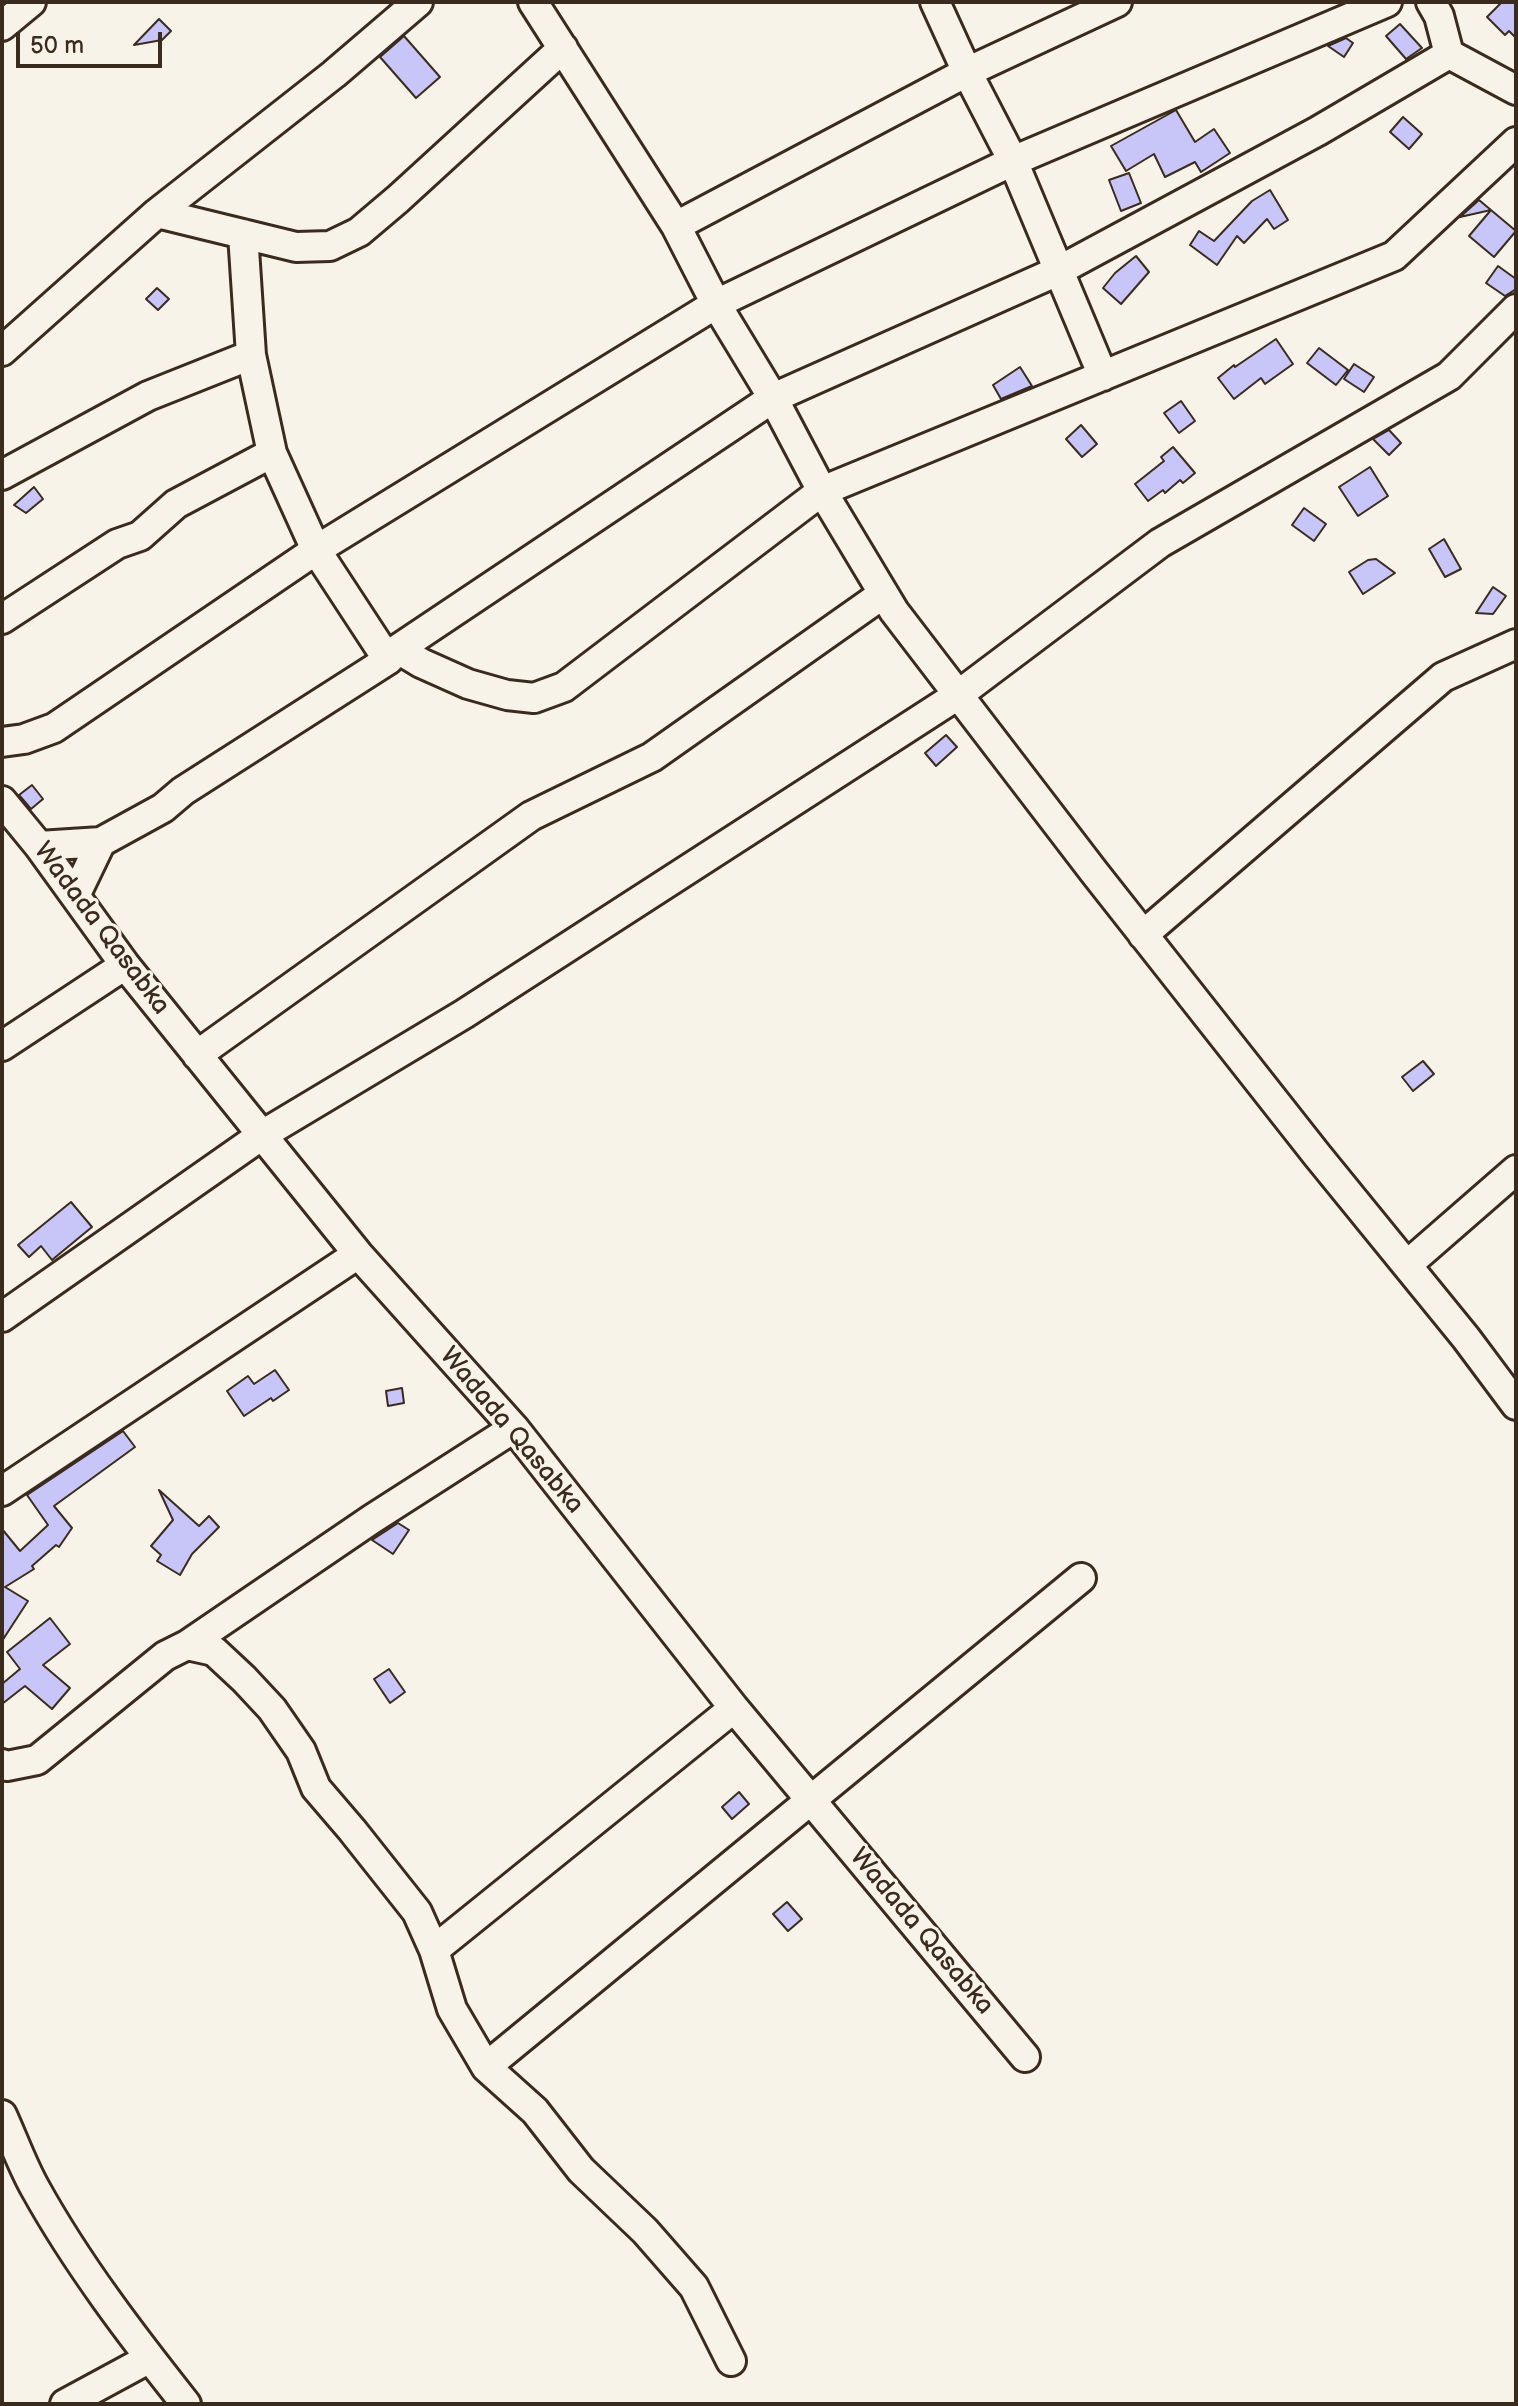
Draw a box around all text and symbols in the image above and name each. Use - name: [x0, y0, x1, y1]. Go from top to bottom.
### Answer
- scale bar: [20, 16, 166, 66]
- text: 50 m: [30, 31, 84, 60]
- street label: Wadada Qasabka: [26, 837, 176, 1021]
- street label: Wadada Qasabka: [432, 1342, 590, 1520]
- street label: Wadada Qasabka: [842, 1843, 1000, 2021]

